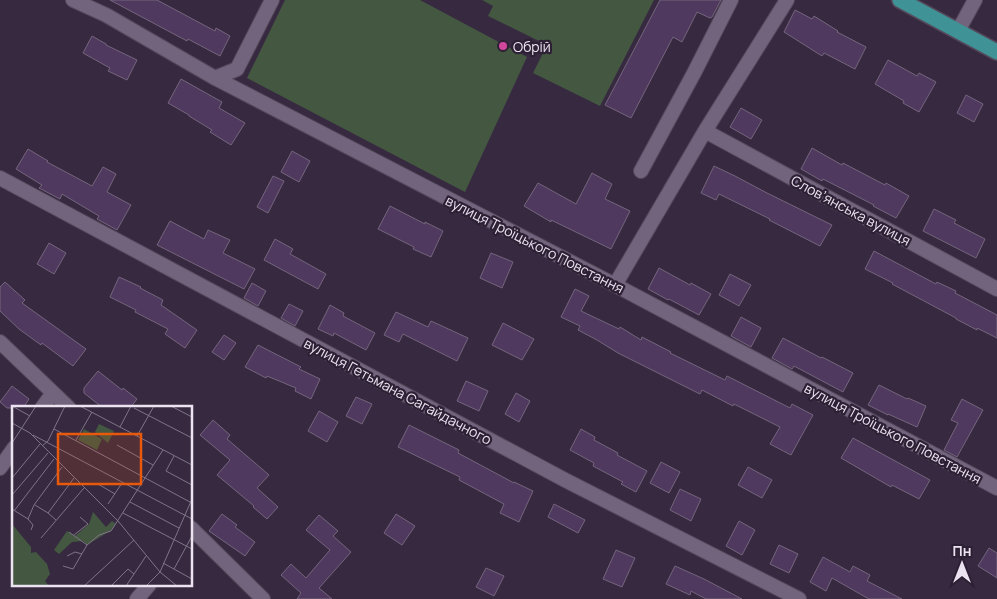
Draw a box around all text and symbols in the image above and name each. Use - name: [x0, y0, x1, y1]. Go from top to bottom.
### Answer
- place label: Обрій: [513, 37, 551, 56]
- marker: Обрій: [497, 40, 509, 52]
- street label: Словʼянська вулиця: [788, 170, 914, 250]
- street label: вулиця Троїцького Повстання: [443, 191, 627, 297]
- street label: вулиця Гетьмана Сагайдачного: [301, 333, 495, 449]
- street label: вулиця Троїцького Повстання: [801, 378, 985, 488]
- inset map: [12, 406, 192, 586]
- north arrow: [937, 539, 987, 589]
- text: Пн: [953, 541, 971, 560]

